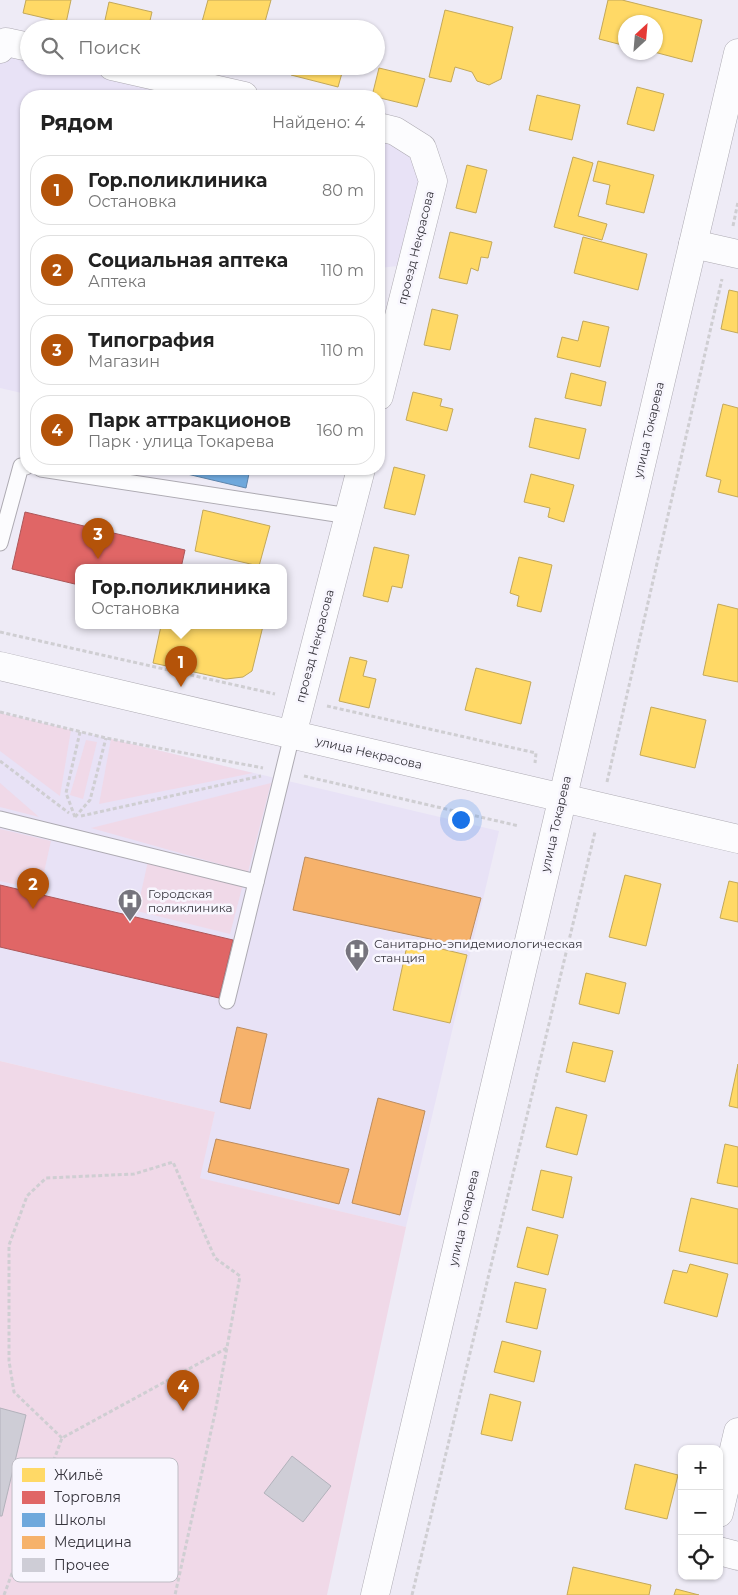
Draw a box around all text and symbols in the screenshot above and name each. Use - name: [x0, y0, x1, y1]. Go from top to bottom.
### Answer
- north arrow: [618, 15, 663, 60]
- search box: [20, 20, 385, 75]
- icon: search: [38, 34, 66, 62]
- text: Поиск: [78, 36, 141, 59]
- text: Рядом: [40, 110, 113, 135]
- text: Найдено: 4: [272, 113, 365, 132]
- text: Гор.поликлиника: [88, 169, 268, 192]
- text: 1: [54, 181, 60, 200]
- text: 80 m: [322, 181, 364, 200]
- street label: проезд Некрасова: [394, 189, 437, 306]
- text: Остановка: [88, 192, 177, 211]
- text: Социальная аптека: [88, 249, 288, 272]
- text: 2: [52, 261, 62, 280]
- text: 110 m: [321, 261, 364, 280]
- text: Аптека: [88, 272, 146, 291]
- text: Типография: [88, 329, 215, 352]
- text: 3: [52, 341, 62, 360]
- text: 110 m: [321, 341, 364, 360]
- text: Магазин: [88, 352, 160, 371]
- street label: улица Токарева: [630, 380, 667, 481]
- text: Парк аттракционов: [88, 409, 291, 432]
- text: 4: [51, 421, 63, 440]
- text: 160 m: [317, 421, 364, 440]
- text: Парк · улица Токарева: [88, 432, 274, 451]
- pin: 3: [82, 518, 114, 559]
- popup: [75, 564, 287, 629]
- text: Гор.поликлиника: [91, 576, 271, 599]
- street label: проезд Некрасова: [292, 588, 337, 704]
- text: Остановка: [91, 599, 180, 618]
- pin: 1: [165, 646, 197, 687]
- street label: улица Некрасова: [314, 733, 424, 772]
- street label: улица Токарева: [537, 774, 574, 875]
- your location: [448, 807, 474, 833]
- pin: 2: [17, 868, 49, 909]
- place label: Городская поликлиника: [148, 886, 233, 915]
- hospital icon: Городская поликлиника: [117, 888, 143, 922]
- place label: Санитарно-эпидемиологическая станция: [374, 936, 583, 965]
- hospital icon: Санитарно-эпидемиологическая станция: [344, 938, 370, 972]
- street label: улица Токарева: [445, 1168, 482, 1269]
- pin: 4: [167, 1370, 199, 1411]
- map controls: [678, 1445, 723, 1580]
- button: +: [678, 1445, 723, 1490]
- legend: [12, 1458, 178, 1582]
- text: Жильё: [54, 1466, 103, 1484]
- text: Торговля: [54, 1488, 121, 1506]
- button: −: [678, 1490, 723, 1535]
- text: Школы: [54, 1511, 106, 1529]
- text: Медицина: [54, 1533, 132, 1551]
- button: locate: [678, 1535, 723, 1580]
- text: Прочее: [54, 1556, 110, 1574]

